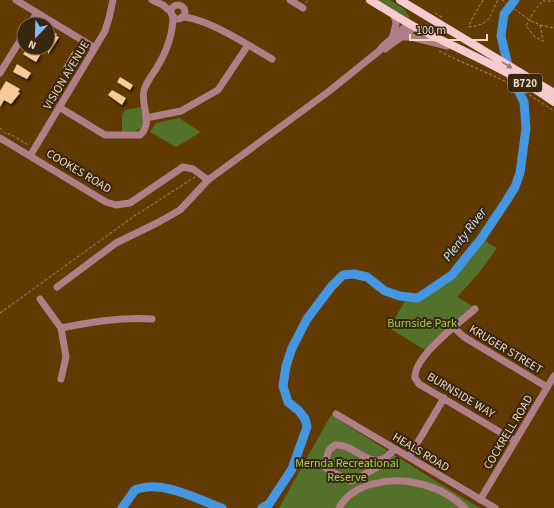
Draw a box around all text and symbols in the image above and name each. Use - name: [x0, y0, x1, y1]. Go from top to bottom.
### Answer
- north arrow: [16, 16, 56, 56]
- scale bar: [410, 16, 487, 42]
- text: 100 m: [416, 22, 446, 39]
- text: N: [26, 36, 39, 53]
- street label: VISION AVENUE: [39, 38, 94, 113]
- one-way arrow: [501, 61, 513, 68]
- road number: B720: [508, 74, 542, 92]
- street label: COOKES ROAD: [43, 145, 114, 198]
- water label: Plenty River: [439, 204, 491, 265]
- park label: Burnside Park: [387, 315, 457, 332]
- street label: KRUGER STREET: [466, 321, 546, 378]
- street label: BURNSIDE WAY: [424, 368, 498, 423]
- street label: COCKRELL ROAD: [479, 392, 537, 473]
- street label: HEALS ROAD: [389, 429, 452, 476]
- park label: Mernda Recreational Reserve: [295, 455, 399, 486]

